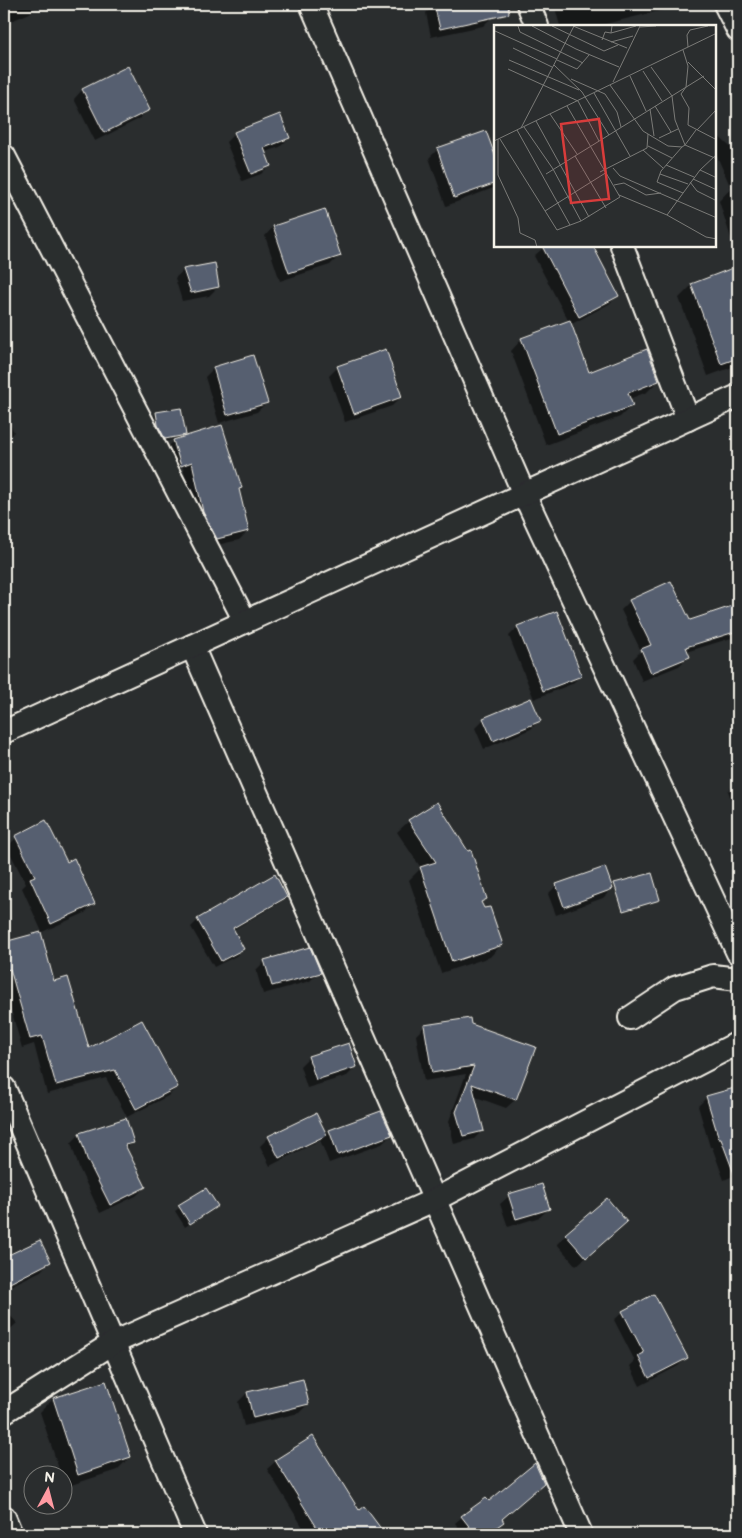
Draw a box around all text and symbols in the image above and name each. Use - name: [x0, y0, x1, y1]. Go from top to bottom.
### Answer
- inset map: [494, 25, 717, 248]
- north arrow: [22, 1466, 72, 1516]
- text: N: [43, 1469, 56, 1487]

